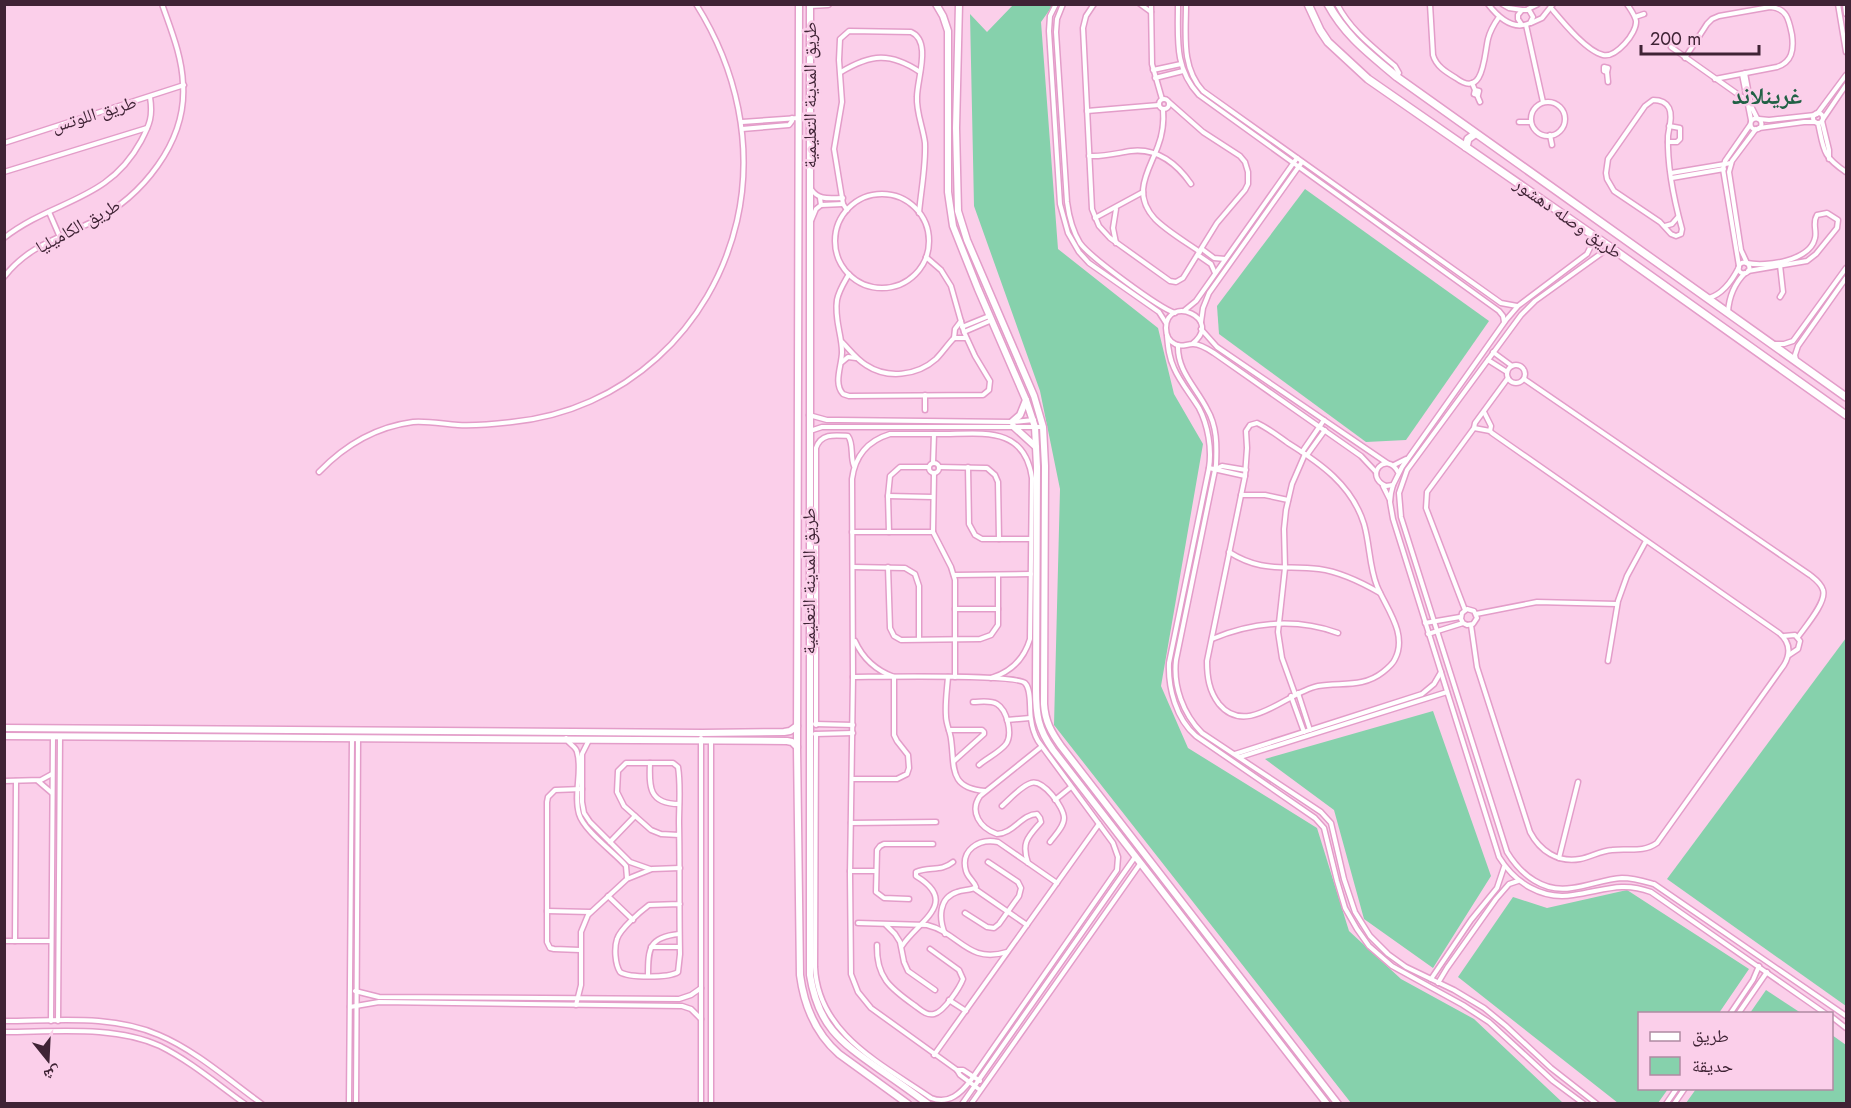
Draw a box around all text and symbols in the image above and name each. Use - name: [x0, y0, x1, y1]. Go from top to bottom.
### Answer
- scale bar: [1641, 18, 1760, 56]
- street label: طريق المدينة التعليمية: [797, 22, 823, 168]
- text: 200 m: [1650, 26, 1701, 52]
- district label: غرينلاند: [1732, 78, 1802, 113]
- street label: طريق اللوتس: [48, 89, 140, 139]
- street label: طريق وصله دهشور: [1508, 170, 1627, 265]
- street label: طريق الكاميليا: [31, 192, 125, 260]
- street label: طريق المدينة التعليمية: [796, 508, 822, 654]
- legend: [1638, 1012, 1833, 1090]
- text: طريق: [1692, 1023, 1729, 1049]
- north arrow: [18, 1030, 78, 1090]
- text: حديقة: [1692, 1053, 1733, 1079]
- text: ش: [41, 1060, 64, 1087]

